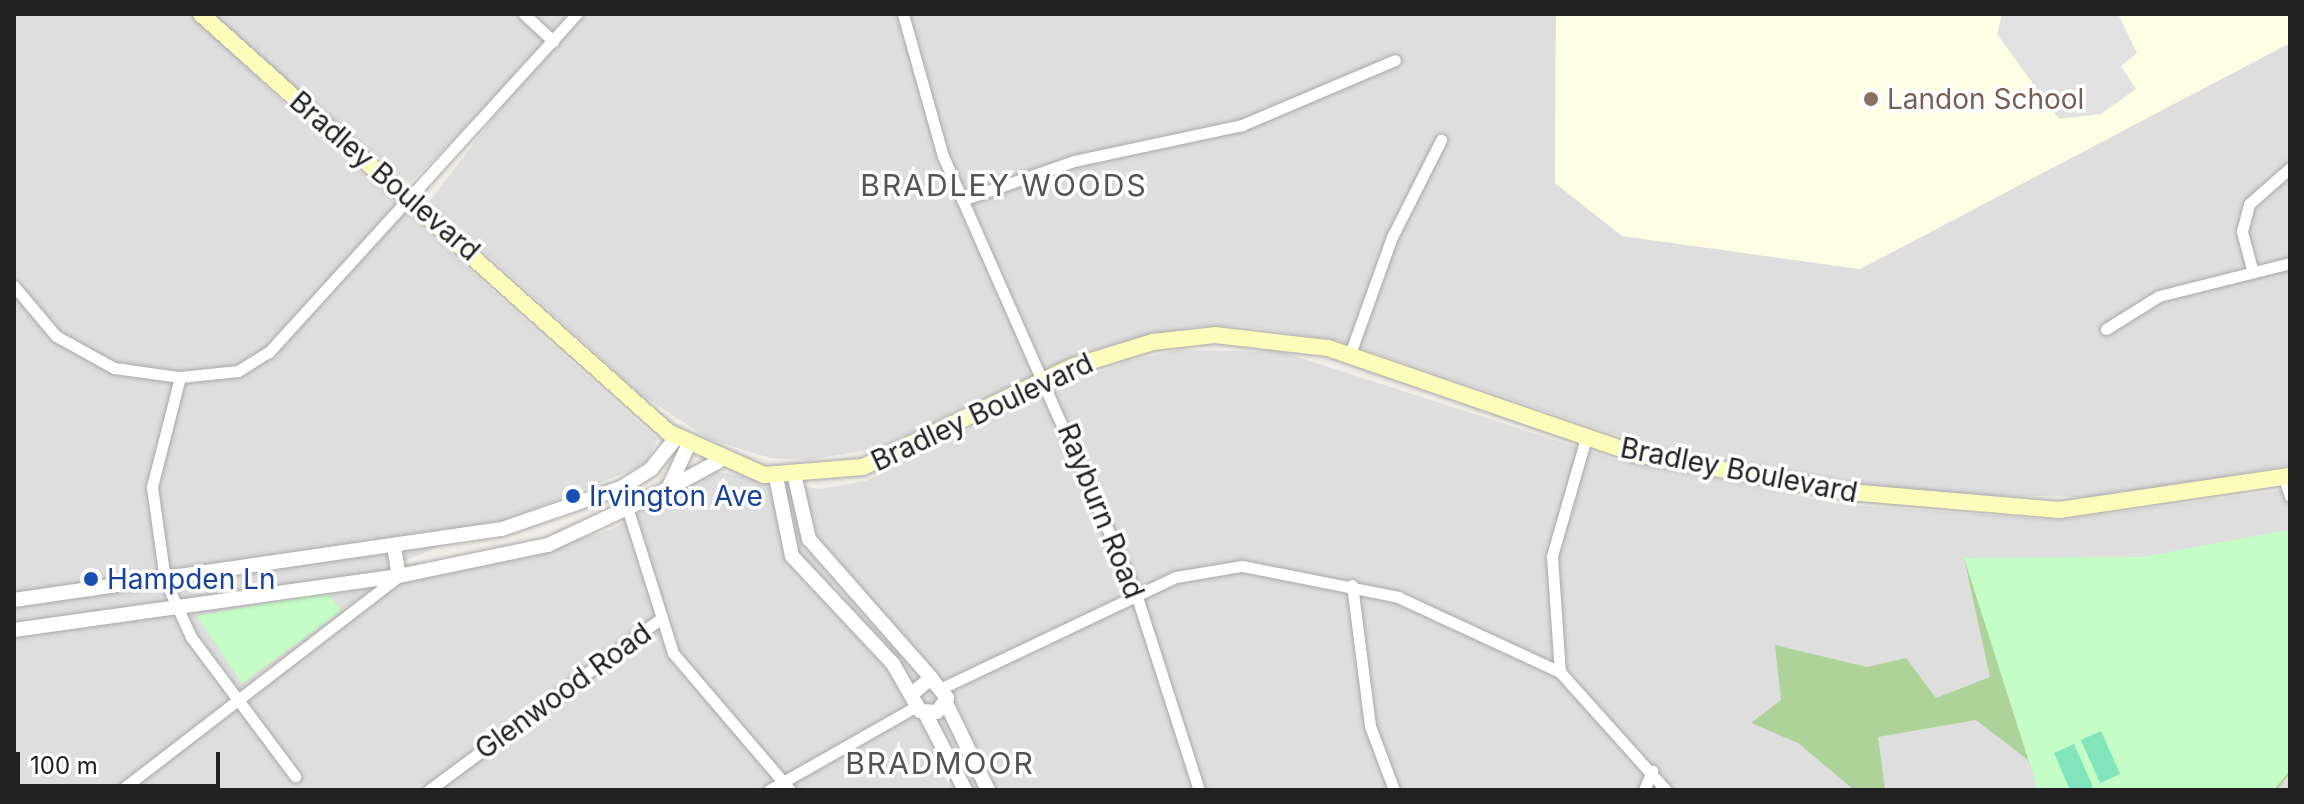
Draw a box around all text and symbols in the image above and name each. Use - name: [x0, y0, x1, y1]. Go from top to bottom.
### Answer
- place label: Landon School: [1887, 82, 2084, 116]
- street label: Bradley Boulevard: [283, 84, 487, 268]
- marker: Landon School: [1862, 90, 1880, 108]
- district label: BRADLEY WOODS: [860, 167, 1148, 203]
- street label: Bradley Boulevard: [866, 346, 1098, 478]
- street label: Rayburn Road: [1051, 419, 1151, 603]
- street label: Bradley Boulevard: [1618, 431, 1860, 509]
- place label: Irvington Ave: [589, 479, 763, 513]
- marker: Irvington Ave: [564, 487, 582, 505]
- place label: Hampden Ln: [107, 562, 275, 596]
- marker: Hampden Ln: [82, 570, 100, 588]
- street label: Glenwood Road: [469, 616, 657, 766]
- scale bar: [20, 736, 224, 786]
- district label: BRADMOOR: [845, 745, 1035, 781]
- text: 100 m: [30, 751, 98, 780]

